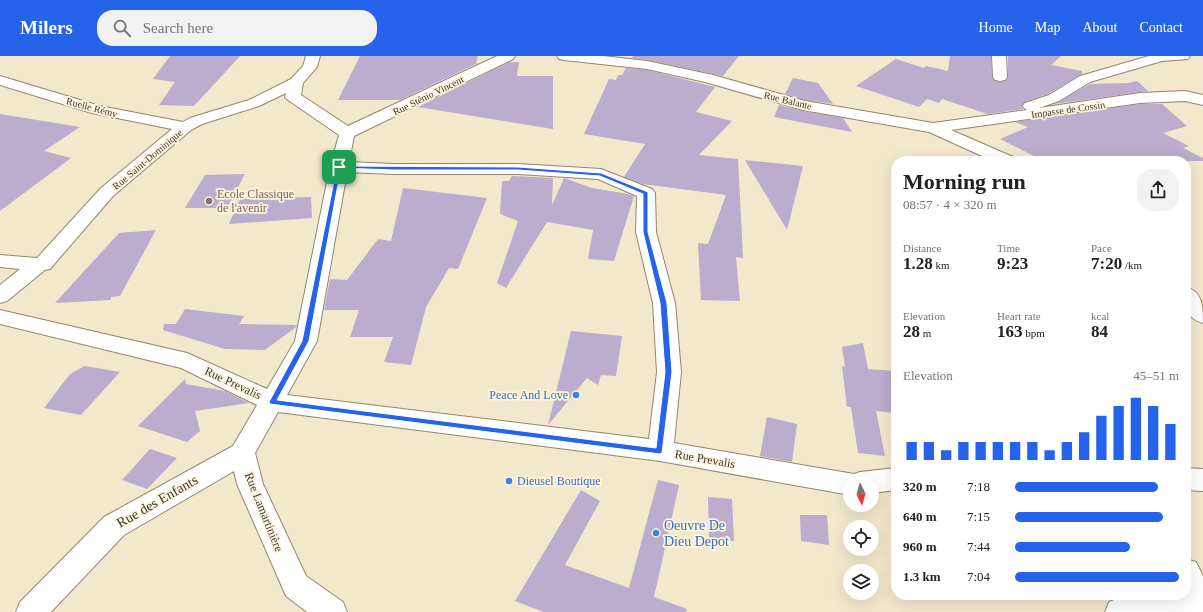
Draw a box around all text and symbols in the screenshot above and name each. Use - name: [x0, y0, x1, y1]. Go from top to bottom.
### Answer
- search box: [97, 10, 377, 46]
- text: Milers: [20, 17, 73, 38]
- icon: search: [111, 17, 133, 39]
- text: Search here: [143, 20, 213, 36]
- text: Home: [979, 20, 1013, 35]
- text: Map: [1035, 20, 1060, 35]
- text: About: [1082, 20, 1117, 35]
- text: Contact: [1139, 20, 1183, 35]
- street label: Rue Sténio Vincent: [391, 73, 466, 117]
- street label: Rue Balante: [763, 89, 814, 112]
- street label: Ruelle Rémy: [65, 95, 119, 120]
- street label: Impasse de Cossin: [1030, 99, 1106, 120]
- street label: Rue Saint-Dominique: [110, 127, 185, 192]
- pin: [322, 150, 356, 184]
- icon: arrive: [328, 156, 350, 178]
- text: Morning run: [903, 169, 1026, 194]
- button: share: [1137, 169, 1179, 211]
- place label: Ecole Classique de l'avenir: [217, 187, 294, 215]
- marker: Ecole Classique de l'avenir: [204, 196, 214, 206]
- text: 08:57 · 4 × 320 m: [903, 197, 997, 212]
- text: Distance: [903, 242, 941, 254]
- text: Time: [997, 242, 1020, 254]
- text: Pace: [1091, 242, 1112, 254]
- text: 1.28: [903, 254, 933, 273]
- text: 9:23: [997, 254, 1028, 273]
- text: 7:20: [1091, 254, 1122, 273]
- text: km: [933, 259, 950, 271]
- text: /km: [1122, 259, 1142, 271]
- text: Elevation: [903, 310, 945, 322]
- text: Heart rate: [997, 310, 1041, 322]
- text: kcal: [1091, 310, 1109, 322]
- text: 28: [903, 322, 920, 341]
- text: 163: [997, 322, 1023, 341]
- text: 84: [1091, 322, 1108, 341]
- text: m: [920, 327, 931, 339]
- text: bpm: [1023, 327, 1045, 339]
- street label: Rue Prevalis: [202, 364, 264, 402]
- text: Elevation: [903, 368, 953, 383]
- text: 45–51 m: [1133, 368, 1179, 383]
- place label: Peace And Love: [489, 388, 568, 402]
- marker: Peace And Love: [571, 390, 581, 400]
- street label: Rue Prevalis: [674, 447, 737, 471]
- street label: Rue Lamartinière: [242, 470, 286, 554]
- street label: Rue des Enfants: [114, 472, 200, 531]
- place label: Dieusel Boutique: [517, 474, 601, 488]
- marker: Dieusel Boutique: [504, 476, 514, 486]
- north arrow: [843, 476, 879, 512]
- map controls: [843, 476, 879, 600]
- text: 320 m: [903, 479, 937, 494]
- text: 7:18: [967, 479, 990, 494]
- text: 640 m: [903, 509, 937, 524]
- text: 7:15: [967, 509, 990, 524]
- place label: Oeuvre De Dieu Depot: [664, 518, 729, 549]
- button: locate: [843, 520, 879, 556]
- marker: Oeuvre De Dieu Depot: [651, 528, 661, 538]
- text: 960 m: [903, 539, 937, 554]
- text: 7:44: [967, 539, 990, 554]
- button: layers: [843, 564, 879, 600]
- text: 1.3 km: [903, 569, 941, 584]
- text: 7:04: [967, 569, 990, 584]

